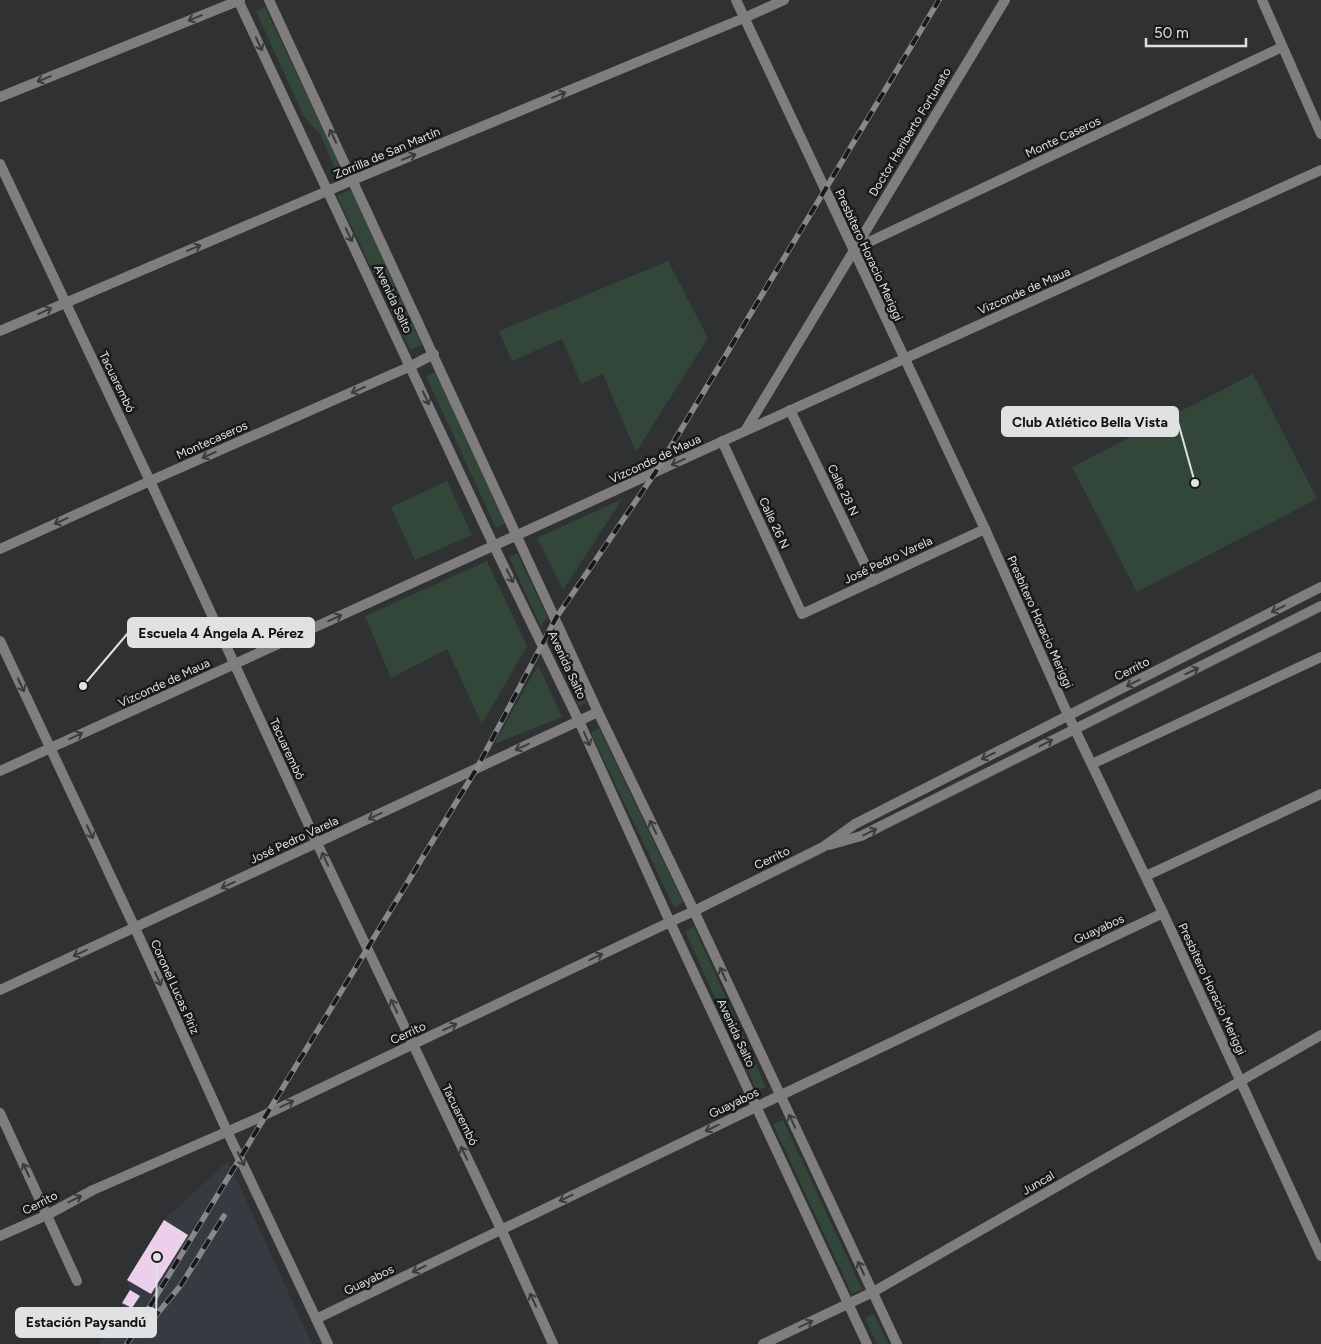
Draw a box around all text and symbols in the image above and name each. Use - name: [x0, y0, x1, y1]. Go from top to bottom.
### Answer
- one-way arrow: [188, 14, 203, 24]
- scale bar: [1146, 15, 1246, 47]
- text: 50 m: [1154, 24, 1189, 42]
- one-way arrow: [254, 36, 264, 51]
- street label: Doctor Heriberto Fortunato: [866, 65, 954, 199]
- one-way arrow: [37, 75, 52, 85]
- one-way arrow: [551, 90, 566, 100]
- street label: Monte Caseros: [1023, 113, 1103, 161]
- street label: Zorrilla de San Martín: [332, 124, 442, 182]
- one-way arrow: [327, 129, 337, 144]
- one-way arrow: [401, 152, 416, 161]
- street label: Presbítero Horacio Meriggi: [832, 187, 906, 323]
- one-way arrow: [344, 227, 354, 242]
- one-way arrow: [186, 242, 201, 252]
- street label: Avenida Salto: [371, 263, 415, 335]
- street label: Vizconde de Maua: [976, 264, 1072, 318]
- one-way arrow: [37, 306, 52, 316]
- street label: Tacuarembó: [96, 349, 138, 415]
- one-way arrow: [351, 385, 366, 395]
- one-way arrow: [421, 390, 431, 405]
- callout: Club Atlético Bella Vista: [1002, 407, 1178, 436]
- text: Club Atlético Bella Vista: [1012, 414, 1168, 431]
- street label: Montecaseros: [174, 418, 250, 462]
- street label: Vizconde de Maua: [607, 432, 703, 486]
- one-way arrow: [202, 450, 217, 460]
- one-way arrow: [671, 458, 686, 467]
- street label: Calle 28 N: [824, 462, 862, 518]
- street label: Calle 26 N: [756, 495, 792, 551]
- one-way arrow: [54, 517, 69, 527]
- street label: José Pedro Varela: [842, 533, 934, 587]
- street label: Presbítero Horacio Meriggi: [1004, 554, 1076, 690]
- one-way arrow: [505, 569, 515, 584]
- one-way arrow: [1270, 604, 1285, 614]
- one-way arrow: [327, 613, 342, 622]
- callout: Escuela 4 Ángela A. Pérez: [128, 618, 314, 647]
- text: Escuela 4 Ángela A. Pérez: [138, 625, 304, 642]
- street label: Avenida Salto: [545, 629, 589, 701]
- street label: Cerrito: [1112, 654, 1152, 684]
- street label: Vizconde de Maua: [116, 656, 212, 710]
- one-way arrow: [1184, 666, 1199, 676]
- one-way arrow: [16, 677, 26, 692]
- one-way arrow: [1125, 678, 1140, 688]
- street label: Tacuarembó: [267, 716, 307, 782]
- one-way arrow: [68, 731, 83, 741]
- one-way arrow: [583, 731, 593, 746]
- one-way arrow: [1038, 738, 1053, 747]
- one-way arrow: [515, 742, 530, 752]
- one-way arrow: [980, 751, 995, 761]
- one-way arrow: [368, 811, 383, 821]
- street label: José Pedro Varela: [248, 813, 340, 867]
- one-way arrow: [648, 820, 658, 835]
- one-way arrow: [85, 824, 95, 839]
- one-way arrow: [862, 827, 877, 837]
- street label: Cerrito: [752, 843, 792, 873]
- one-way arrow: [320, 852, 329, 867]
- one-way arrow: [220, 880, 235, 890]
- street label: Guayabos: [1072, 911, 1127, 947]
- street label: Presbítero Horacio Meriggi: [1175, 921, 1249, 1057]
- street label: Coronel Lucas Píriz: [148, 938, 202, 1037]
- one-way arrow: [73, 949, 88, 959]
- one-way arrow: [588, 952, 603, 961]
- one-way arrow: [718, 967, 728, 982]
- one-way arrow: [154, 971, 164, 986]
- street label: Avenida Salto: [714, 997, 758, 1069]
- one-way arrow: [389, 999, 398, 1014]
- street label: Cerrito: [388, 1019, 428, 1047]
- one-way arrow: [442, 1022, 457, 1031]
- street label: Tacuarembó: [439, 1082, 481, 1148]
- street label: Guayabos: [707, 1085, 762, 1121]
- one-way arrow: [279, 1099, 294, 1109]
- one-way arrow: [787, 1114, 796, 1129]
- one-way arrow: [705, 1123, 720, 1133]
- one-way arrow: [459, 1146, 468, 1161]
- one-way arrow: [236, 1151, 246, 1166]
- one-way arrow: [21, 1163, 31, 1178]
- street label: Juncal: [1019, 1168, 1057, 1198]
- street label: Cerrito: [20, 1188, 60, 1218]
- one-way arrow: [558, 1193, 573, 1203]
- one-way arrow: [67, 1194, 82, 1203]
- one-way arrow: [856, 1261, 866, 1276]
- street label: Guayabos: [342, 1262, 397, 1298]
- one-way arrow: [412, 1265, 427, 1274]
- one-way arrow: [528, 1293, 538, 1308]
- callout: Estación Paysandú: [16, 1308, 156, 1337]
- text: Estación Paysandú: [26, 1314, 146, 1331]
- one-way arrow: [798, 1319, 813, 1328]

